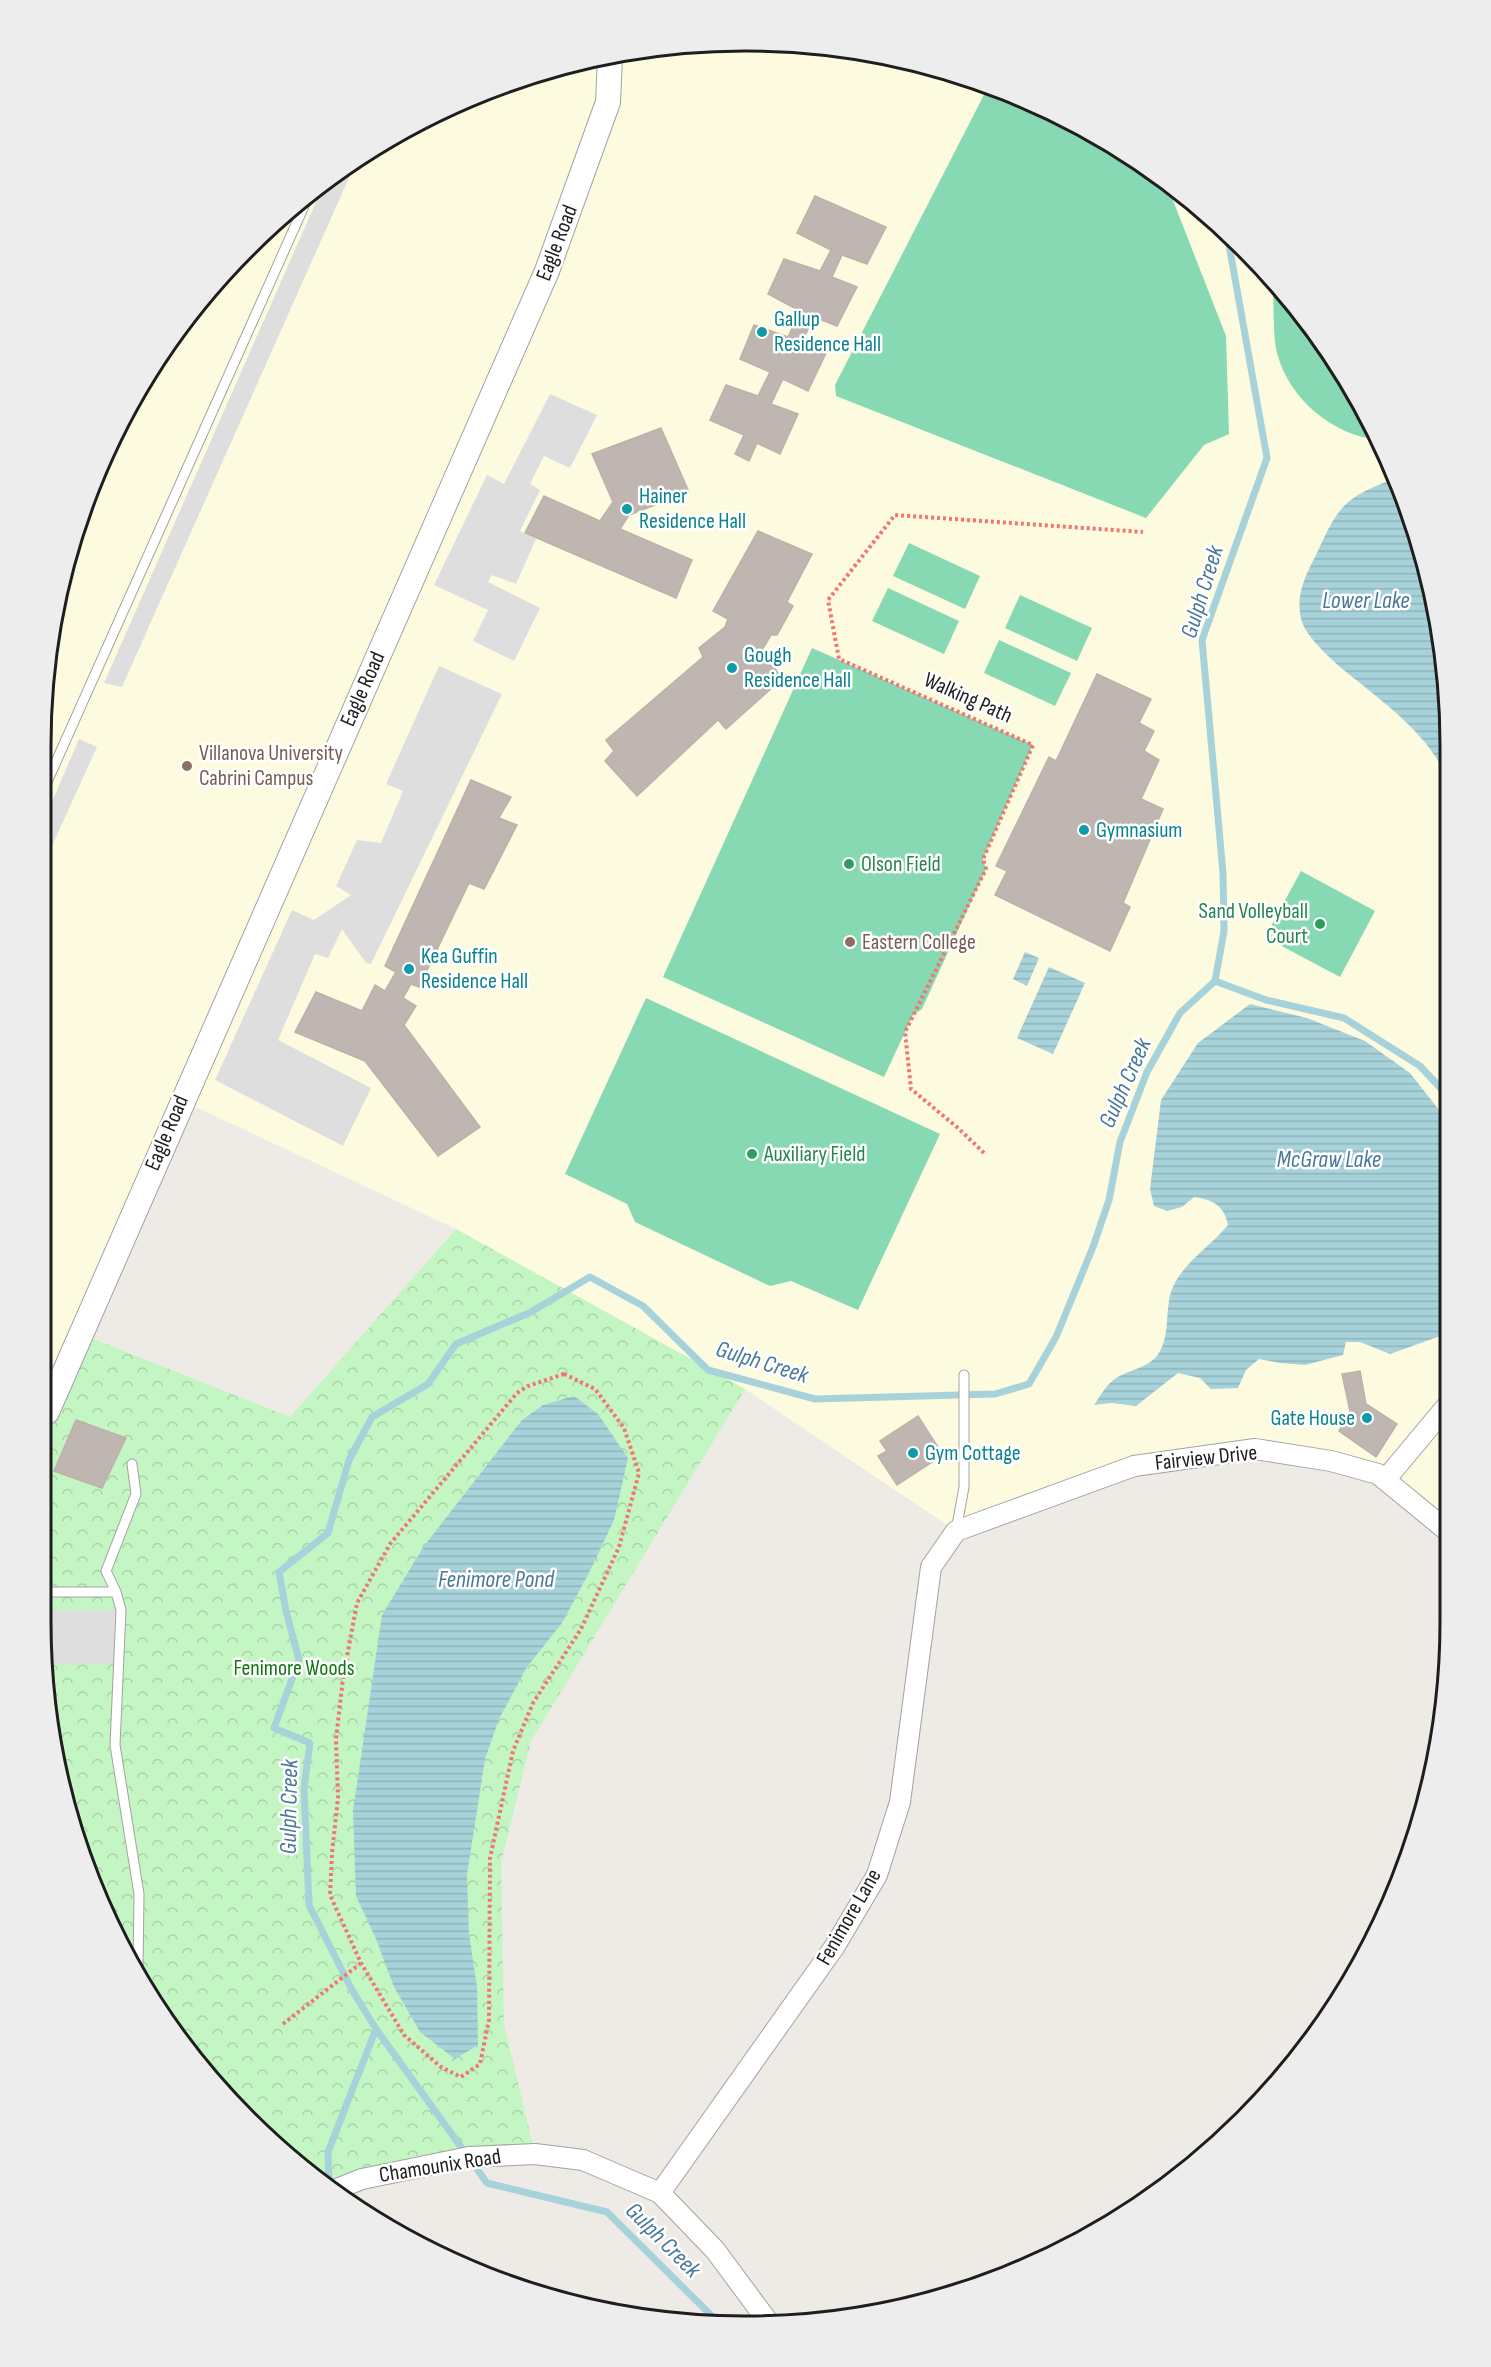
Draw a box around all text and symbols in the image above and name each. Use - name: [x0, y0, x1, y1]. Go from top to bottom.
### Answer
- street label: Eagle Road: [530, 201, 584, 285]
- place label: Gallup Residence Hall: [774, 306, 881, 358]
- marker: Gallup Residence Hall: [755, 325, 769, 339]
- place label: Hainer Residence Hall: [639, 483, 746, 535]
- marker: Hainer Residence Hall: [620, 502, 634, 516]
- water label: Gulph Creek: [1174, 541, 1230, 642]
- water label: Lower Lake: [1322, 586, 1410, 615]
- place label: Gough Residence Hall: [744, 642, 851, 694]
- street label: Eagle Road: [335, 647, 391, 731]
- marker: Gough Residence Hall: [725, 661, 739, 675]
- street label: Walking Path: [920, 667, 1016, 729]
- place label: Villanova University Cabrini Campus: [199, 740, 343, 792]
- marker: Villanova University Cabrini Campus: [180, 759, 194, 773]
- place label: Gymnasium: [1096, 817, 1182, 844]
- marker: Gymnasium: [1077, 823, 1091, 837]
- place label: Olson Field: [861, 851, 941, 878]
- marker: Olson Field: [842, 857, 856, 871]
- place label: Sand Volleyball Court: [1199, 898, 1308, 950]
- marker: Sand Volleyball Court: [1313, 917, 1327, 931]
- place label: Eastern College: [862, 929, 976, 956]
- marker: Eastern College: [843, 935, 857, 949]
- place label: Kea Guffin Residence Hall: [421, 943, 528, 995]
- marker: Kea Guffin Residence Hall: [402, 962, 416, 976]
- water label: Gulph Creek: [1092, 1033, 1158, 1132]
- street label: Eagle Road: [139, 1091, 195, 1175]
- place label: Auxiliary Field: [763, 1141, 865, 1168]
- water label: McGraw Lake: [1277, 1145, 1381, 1174]
- marker: Auxiliary Field: [745, 1147, 759, 1161]
- water label: Gulph Creek: [712, 1334, 813, 1390]
- place label: Gate House: [1271, 1405, 1355, 1432]
- marker: Gate House: [1360, 1411, 1374, 1425]
- street label: Fairview Drive: [1154, 1439, 1258, 1477]
- place label: Gym Cottage: [925, 1440, 1021, 1467]
- marker: Gym Cottage: [906, 1446, 920, 1460]
- water label: Fenimore Pond: [438, 1565, 555, 1594]
- park label: Fenimore Woods: [233, 1655, 355, 1682]
- water label: Gulph Creek: [274, 1758, 304, 1855]
- street label: Fenimore Lane: [811, 1864, 887, 1970]
- street label: Chamounix Road: [377, 2143, 503, 2189]
- water label: Gulph Creek: [619, 2196, 708, 2285]

